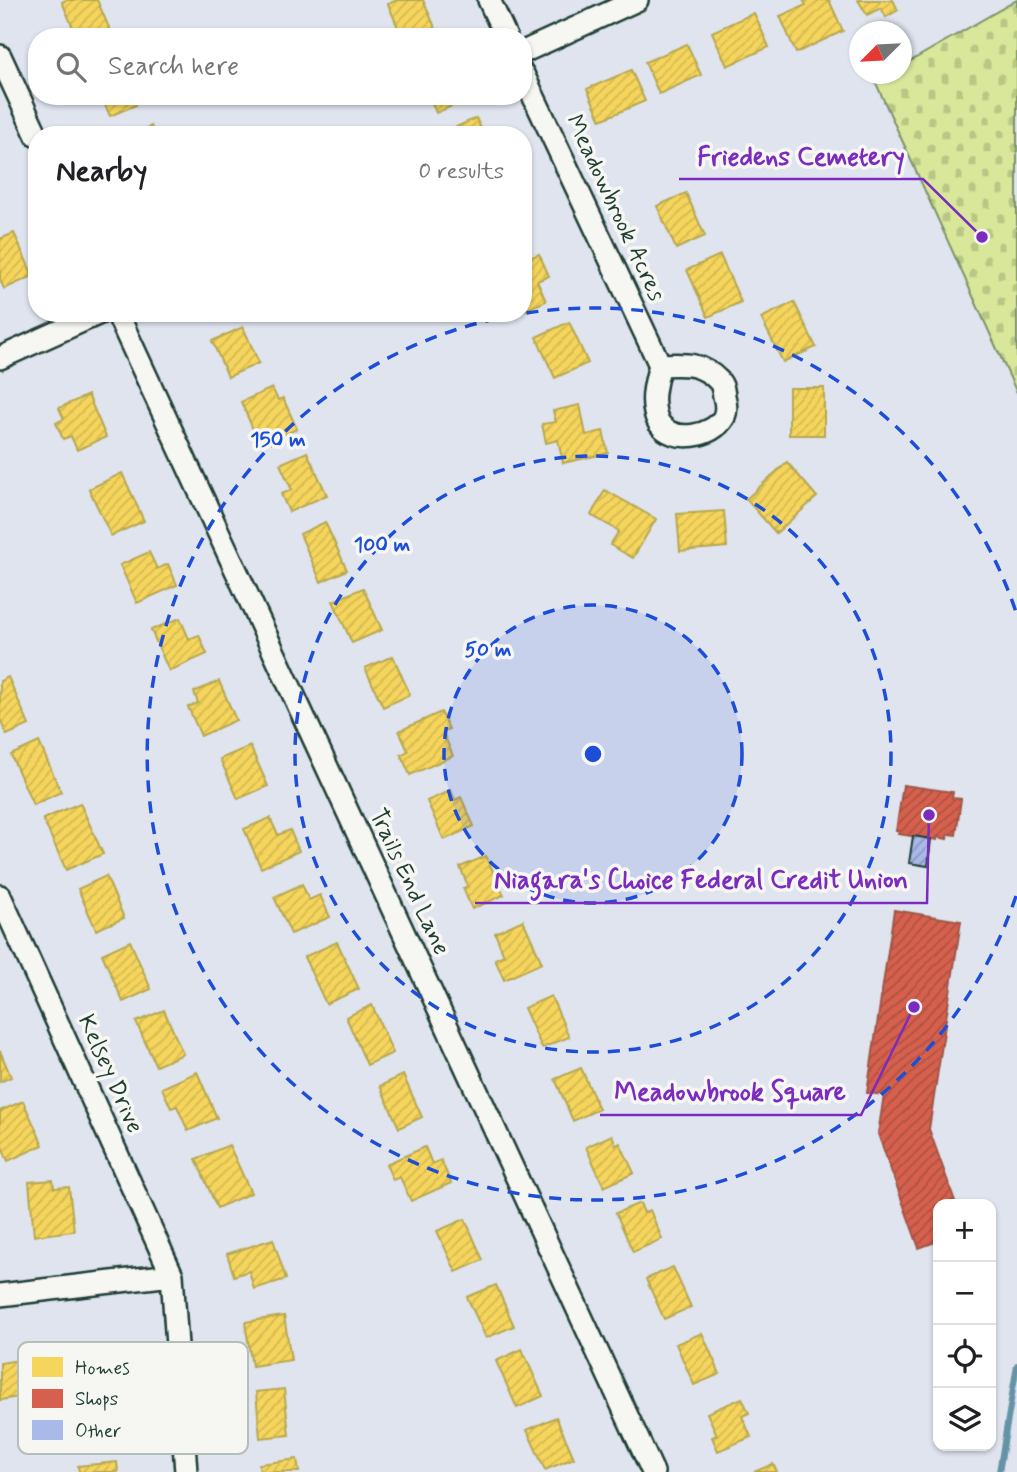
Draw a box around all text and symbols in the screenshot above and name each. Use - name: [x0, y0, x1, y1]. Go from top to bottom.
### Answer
- north arrow: [849, 21, 912, 84]
- search box: [28, 28, 532, 105]
- icon: search: [52, 48, 90, 86]
- text: Search here: [108, 50, 239, 84]
- street label: Meadowbrook Acres: [558, 110, 672, 307]
- callout: Friedens Cemetery: [679, 132, 923, 179]
- text: Friedens Cemetery: [697, 141, 905, 175]
- text: Nearby: [56, 152, 147, 191]
- text: 0 results: [418, 157, 504, 187]
- text: 150 m: [250, 426, 306, 454]
- text: 100 m: [354, 531, 410, 559]
- text: 50 m: [465, 636, 512, 664]
- centre of rings: [581, 742, 605, 766]
- street label: Trails End Lane: [362, 804, 456, 960]
- callout: Niagara's Choice Federal Credit Union: [475, 856, 927, 903]
- text: Niagara's Choice Federal Credit Union: [494, 864, 908, 901]
- street label: Kelsey Drive: [70, 1010, 150, 1138]
- callout: Meadowbrook Square: [600, 1068, 861, 1115]
- text: Meadowbrook Square: [614, 1076, 846, 1110]
- map controls: [933, 1199, 996, 1451]
- button: +: [933, 1199, 996, 1262]
- button: −: [933, 1262, 996, 1325]
- button: locate: [933, 1325, 996, 1388]
- legend: [18, 1342, 248, 1454]
- text: Homes: [75, 1356, 130, 1381]
- text: Shops: [75, 1387, 118, 1412]
- button: layers: [933, 1388, 996, 1451]
- text: Other: [75, 1419, 121, 1444]

